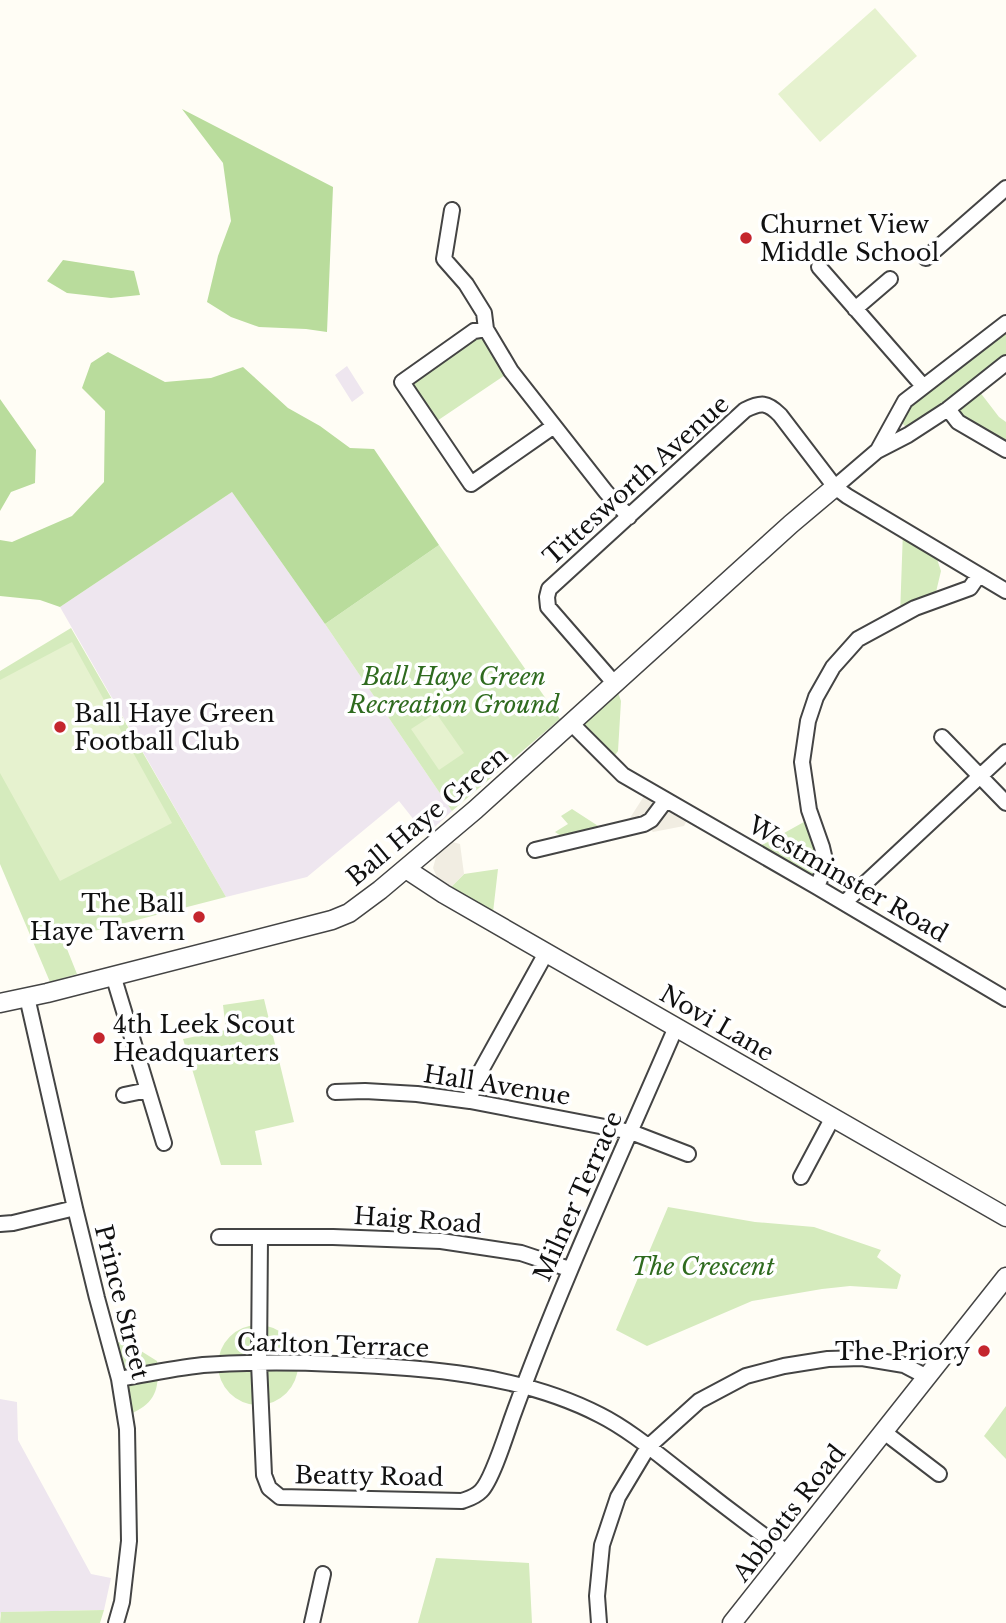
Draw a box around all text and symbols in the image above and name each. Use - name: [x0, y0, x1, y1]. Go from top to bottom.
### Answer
- place label: Churnet View Middle School: [760, 210, 939, 267]
- marker: Churnet View Middle School: [738, 230, 754, 246]
- street label: Tittesworth Avenue: [537, 389, 735, 571]
- park label: Ball Haye Green Recreation Ground: [347, 662, 561, 719]
- place label: Ball Haye Green Football Club: [74, 699, 275, 756]
- marker: Ball Haye Green Football Club: [52, 719, 68, 735]
- street label: Ball Haye Green: [341, 740, 513, 892]
- street label: Westminster Road: [742, 809, 953, 948]
- place label: The Ball Haye Tavern: [30, 889, 185, 946]
- marker: The Ball Haye Tavern: [191, 909, 207, 925]
- street label: Novi Lane: [655, 979, 779, 1067]
- place label: 4th Leek Scout Headquarters: [113, 1010, 295, 1067]
- marker: 4th Leek Scout Headquarters: [91, 1030, 107, 1046]
- street label: Hall Avenue: [421, 1059, 573, 1111]
- street label: Milner Terrace: [528, 1107, 628, 1285]
- street label: Haig Road: [353, 1201, 483, 1239]
- street label: Prince Street: [89, 1222, 155, 1382]
- park label: The Crescent: [631, 1252, 775, 1281]
- street label: Carlton Terrace: [236, 1327, 430, 1363]
- place label: The Priory: [835, 1337, 971, 1366]
- marker: The Priory: [976, 1343, 992, 1359]
- street label: Abbotts Road: [726, 1439, 851, 1588]
- street label: Beatty Road: [294, 1460, 444, 1492]

